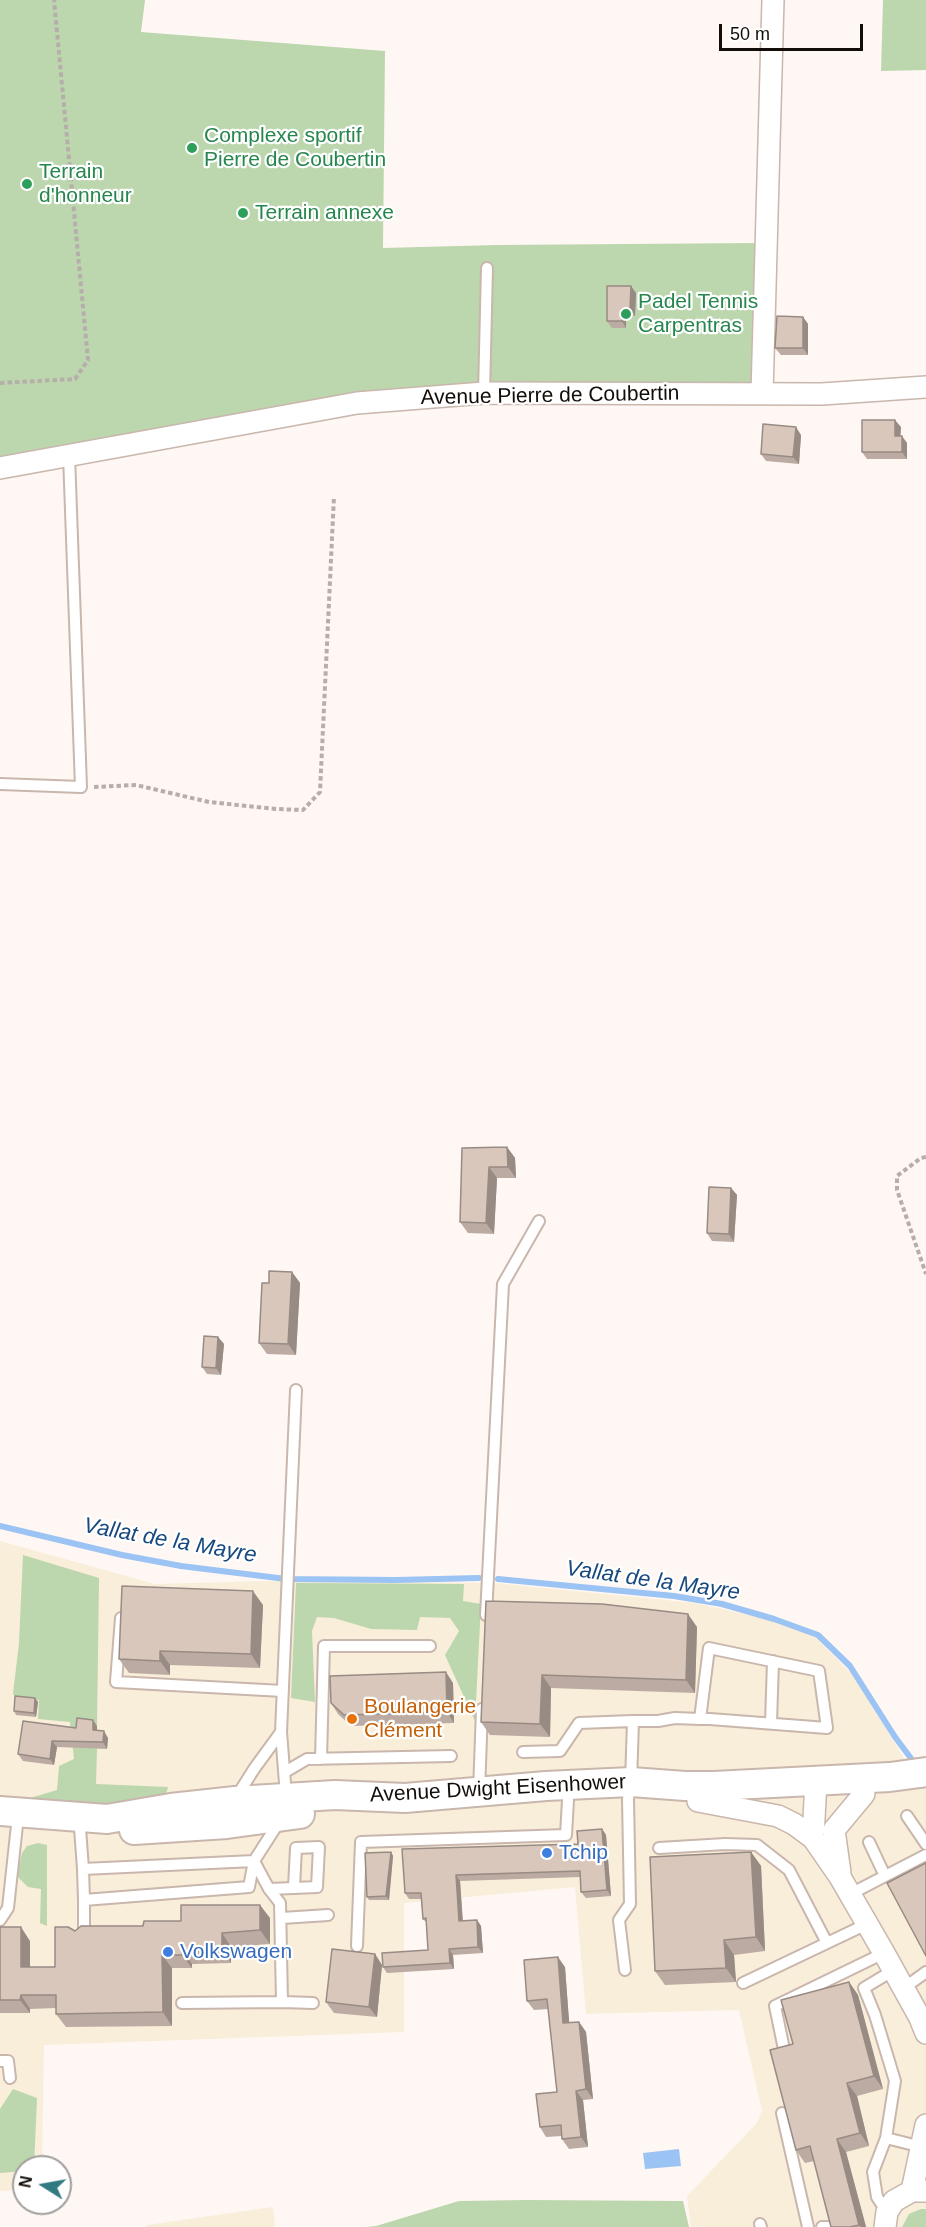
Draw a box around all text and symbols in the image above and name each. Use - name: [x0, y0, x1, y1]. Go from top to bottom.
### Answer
- scale bar: [722, 12, 866, 50]
- text: 50 m: [730, 24, 770, 44]
- place label: Complexe sportif Pierre de Coubertin: [204, 123, 386, 173]
- marker: Complexe sportif Pierre de Coubertin: [185, 141, 199, 155]
- place label: Terrain d'honneur: [39, 159, 132, 209]
- marker: Terrain d'honneur: [20, 177, 34, 191]
- place label: Terrain annexe: [255, 200, 394, 226]
- marker: Terrain annexe: [236, 206, 250, 220]
- place label: Padel Tennis Carpentras: [638, 289, 758, 339]
- marker: Padel Tennis Carpentras: [619, 307, 633, 321]
- street label: Avenue Pierre de Coubertin: [420, 381, 680, 411]
- water label: Vallat de la Mayre: [81, 1513, 259, 1569]
- water label: Vallat de la Mayre: [564, 1556, 742, 1606]
- place label: Boulangerie Clément: [364, 1694, 476, 1744]
- marker: Boulangerie Clément: [345, 1712, 359, 1726]
- street label: Avenue Dwight Eisenhower: [369, 1770, 627, 1808]
- place label: Tchip: [559, 1840, 608, 1866]
- marker: Tchip: [540, 1846, 554, 1860]
- place label: Volkswagen: [180, 1939, 292, 1965]
- marker: Volkswagen: [161, 1945, 175, 1959]
- north arrow: [12, 2155, 72, 2215]
- text: N: [16, 2175, 35, 2189]

